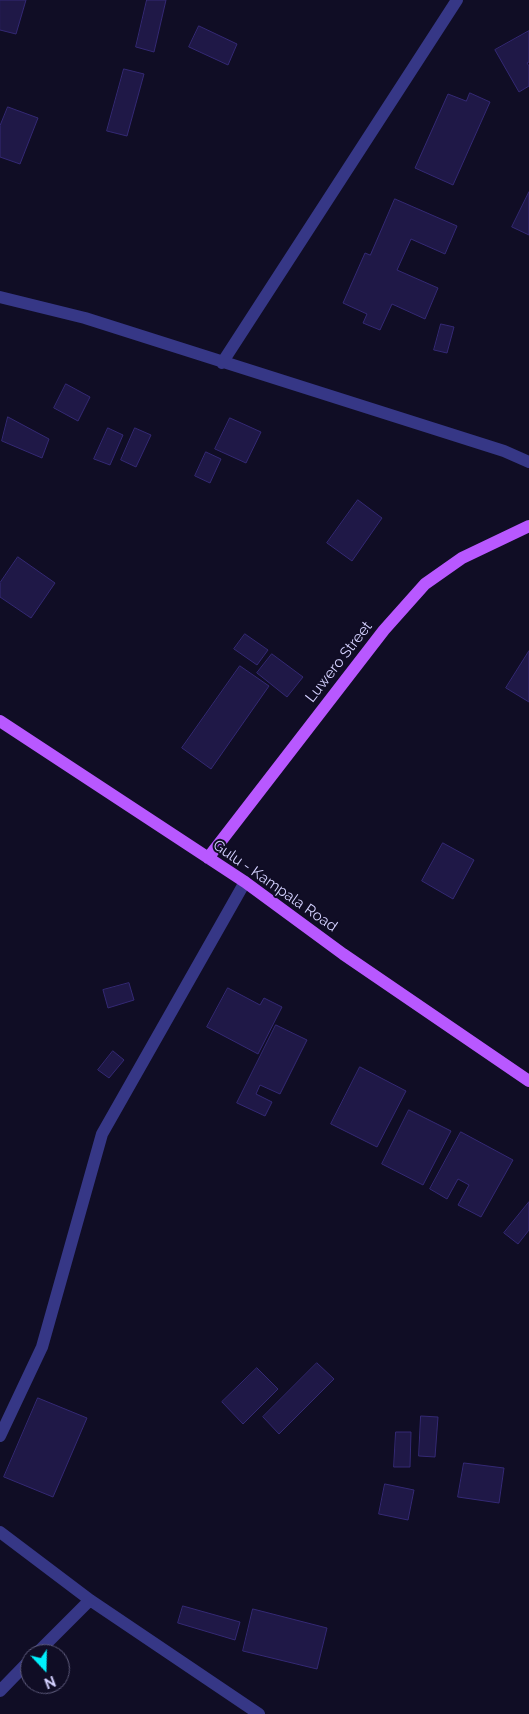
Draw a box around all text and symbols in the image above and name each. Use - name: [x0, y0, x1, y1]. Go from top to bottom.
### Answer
- street label: Luwero Street: [302, 618, 376, 706]
- street label: Gulu - Kampala Road: [209, 836, 341, 936]
- north arrow: [20, 1644, 70, 1694]
- text: N: [42, 1673, 58, 1691]

